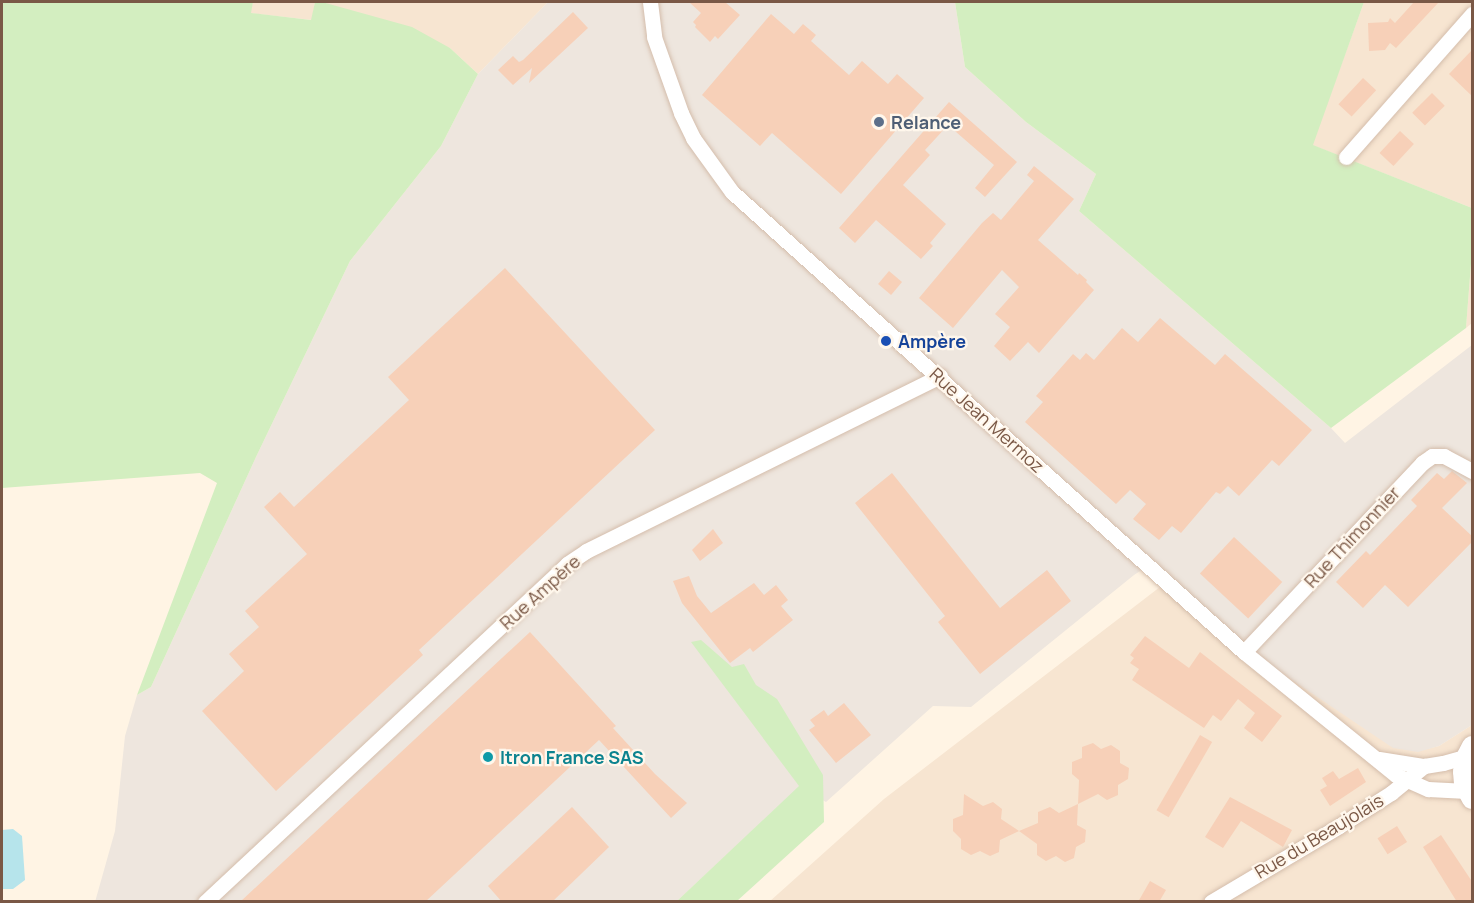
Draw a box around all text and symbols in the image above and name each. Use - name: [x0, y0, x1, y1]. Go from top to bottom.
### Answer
- place label: Relance: [891, 111, 961, 133]
- marker: Relance: [872, 115, 886, 129]
- place label: Ampère: [898, 330, 966, 352]
- marker: Ampère: [879, 334, 893, 348]
- street label: Rue Jean Mermoz: [925, 363, 1049, 477]
- street label: Rue Thimonnier: [1300, 482, 1404, 592]
- street label: Rue Ampère: [495, 550, 585, 634]
- place label: Itron France SAS: [500, 746, 644, 768]
- marker: Itron France SAS: [481, 750, 495, 764]
- street label: Rue du Beaujolais: [1251, 789, 1387, 883]

